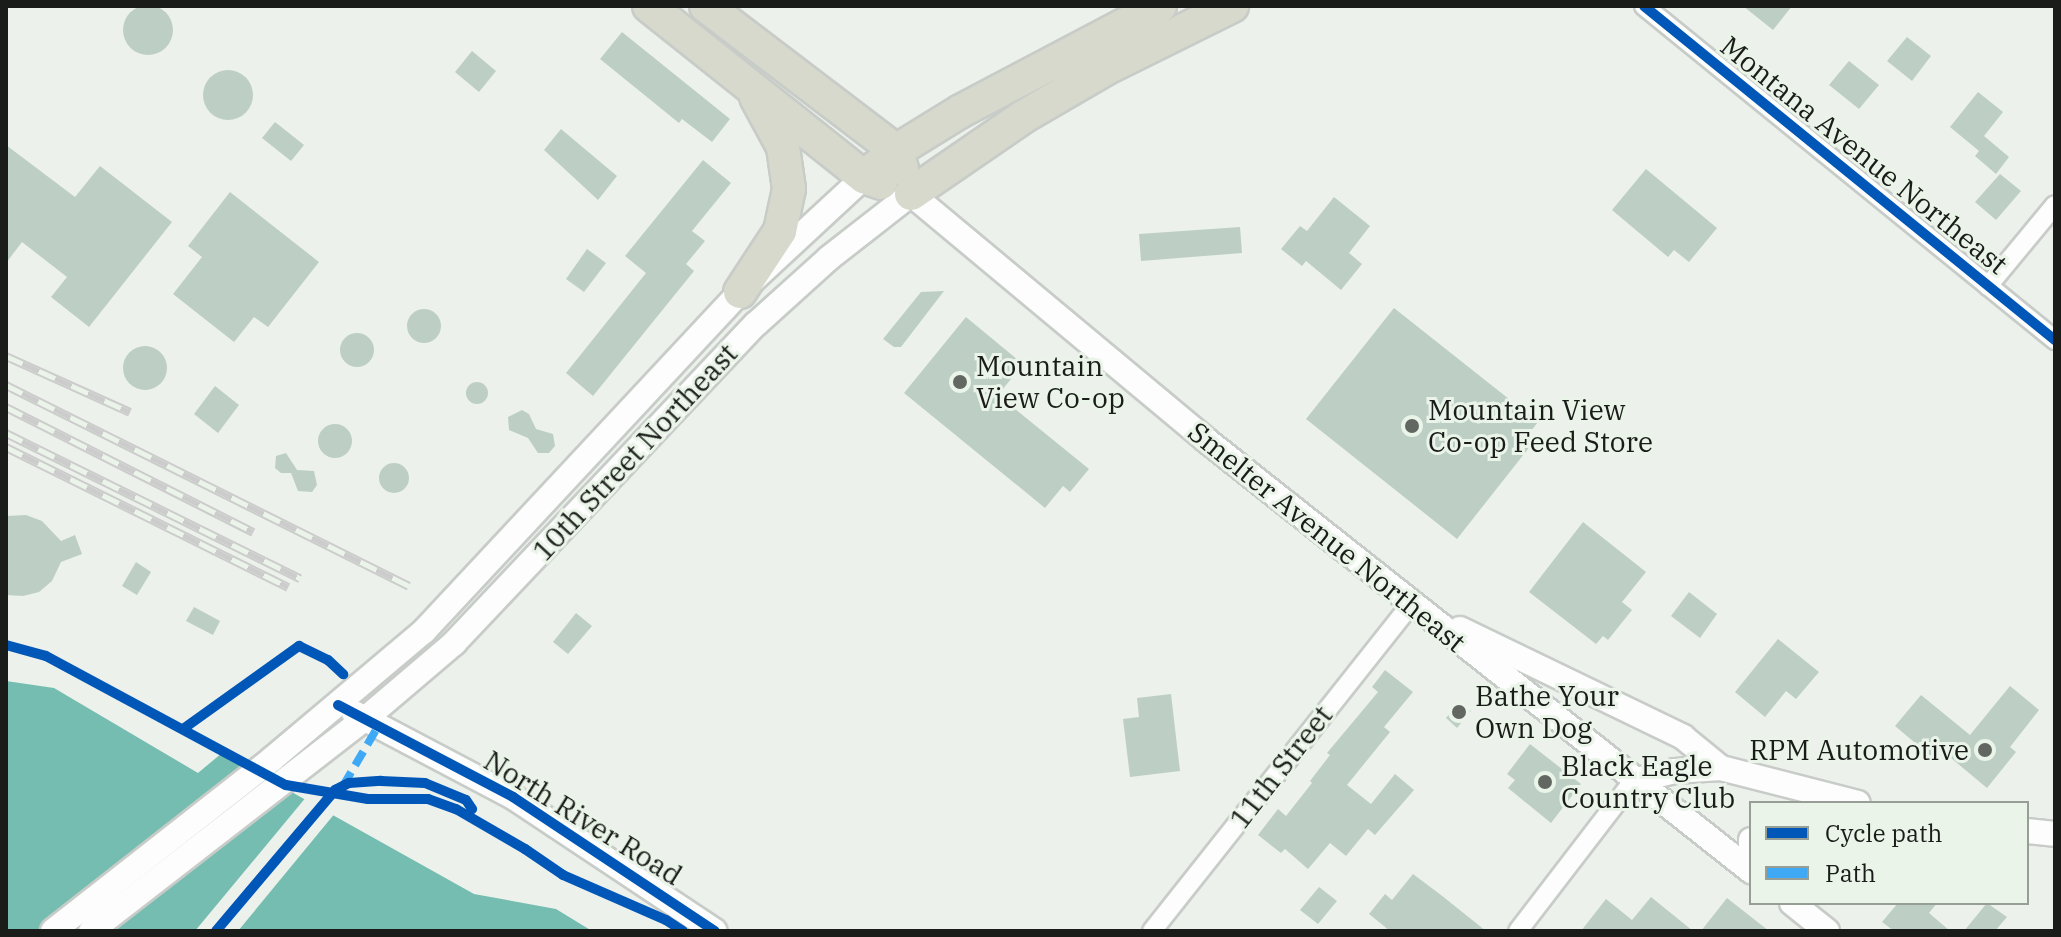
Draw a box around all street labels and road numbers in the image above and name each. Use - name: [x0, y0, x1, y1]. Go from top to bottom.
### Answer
- street label: Montana Avenue Northeast: [1714, 29, 2014, 281]
- street label: 10th Street Northeast: [526, 337, 744, 567]
- street label: Smelter Avenue Northeast: [1182, 415, 1472, 659]
- street label: 11th Street: [1223, 699, 1339, 835]
- street label: North River Road: [478, 744, 688, 892]

